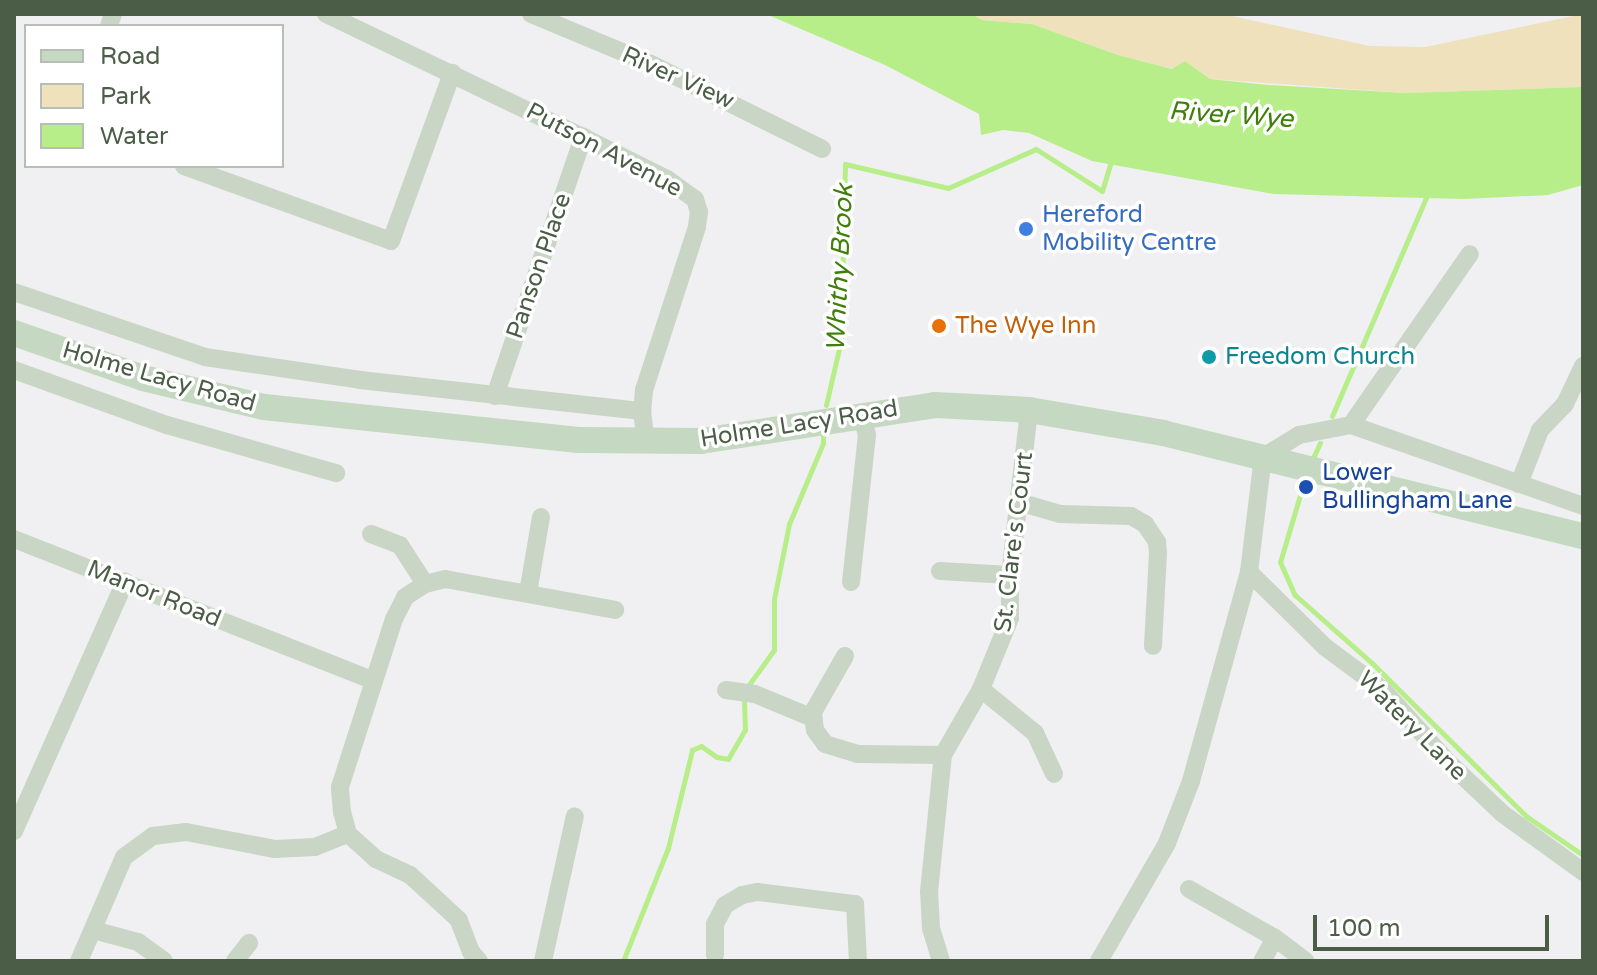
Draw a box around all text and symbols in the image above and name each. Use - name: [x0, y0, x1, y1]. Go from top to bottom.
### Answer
- legend: [24, 24, 284, 168]
- street label: River View: [618, 41, 738, 115]
- text: Road: [100, 42, 160, 71]
- text: Park: [100, 82, 151, 111]
- water label: River Wye: [1168, 95, 1294, 135]
- street label: Putson Avenue: [521, 97, 687, 203]
- text: Water: [100, 122, 168, 151]
- water label: Whithy Brook: [820, 183, 860, 353]
- street label: Panson Place: [501, 189, 577, 343]
- place label: Hereford Mobility Centre: [1042, 201, 1216, 257]
- marker: Hereford Mobility Centre: [1017, 220, 1035, 238]
- place label: The Wye Inn: [955, 312, 1096, 340]
- marker: The Wye Inn: [930, 317, 948, 335]
- street label: Holme Lacy Road: [59, 336, 259, 418]
- place label: Freedom Church: [1225, 343, 1415, 371]
- marker: Freedom Church: [1200, 348, 1218, 366]
- street label: Holme Lacy Road: [698, 394, 900, 454]
- street label: St. Clare's Court: [989, 450, 1039, 634]
- place label: Lower Bullingham Lane: [1322, 459, 1513, 515]
- marker: Lower Bullingham Lane: [1297, 478, 1315, 496]
- street label: Manor Road: [83, 554, 225, 634]
- street label: Watery Lane: [1351, 665, 1473, 787]
- scale bar: [1317, 899, 1553, 949]
- text: 100 m: [1327, 914, 1401, 943]

